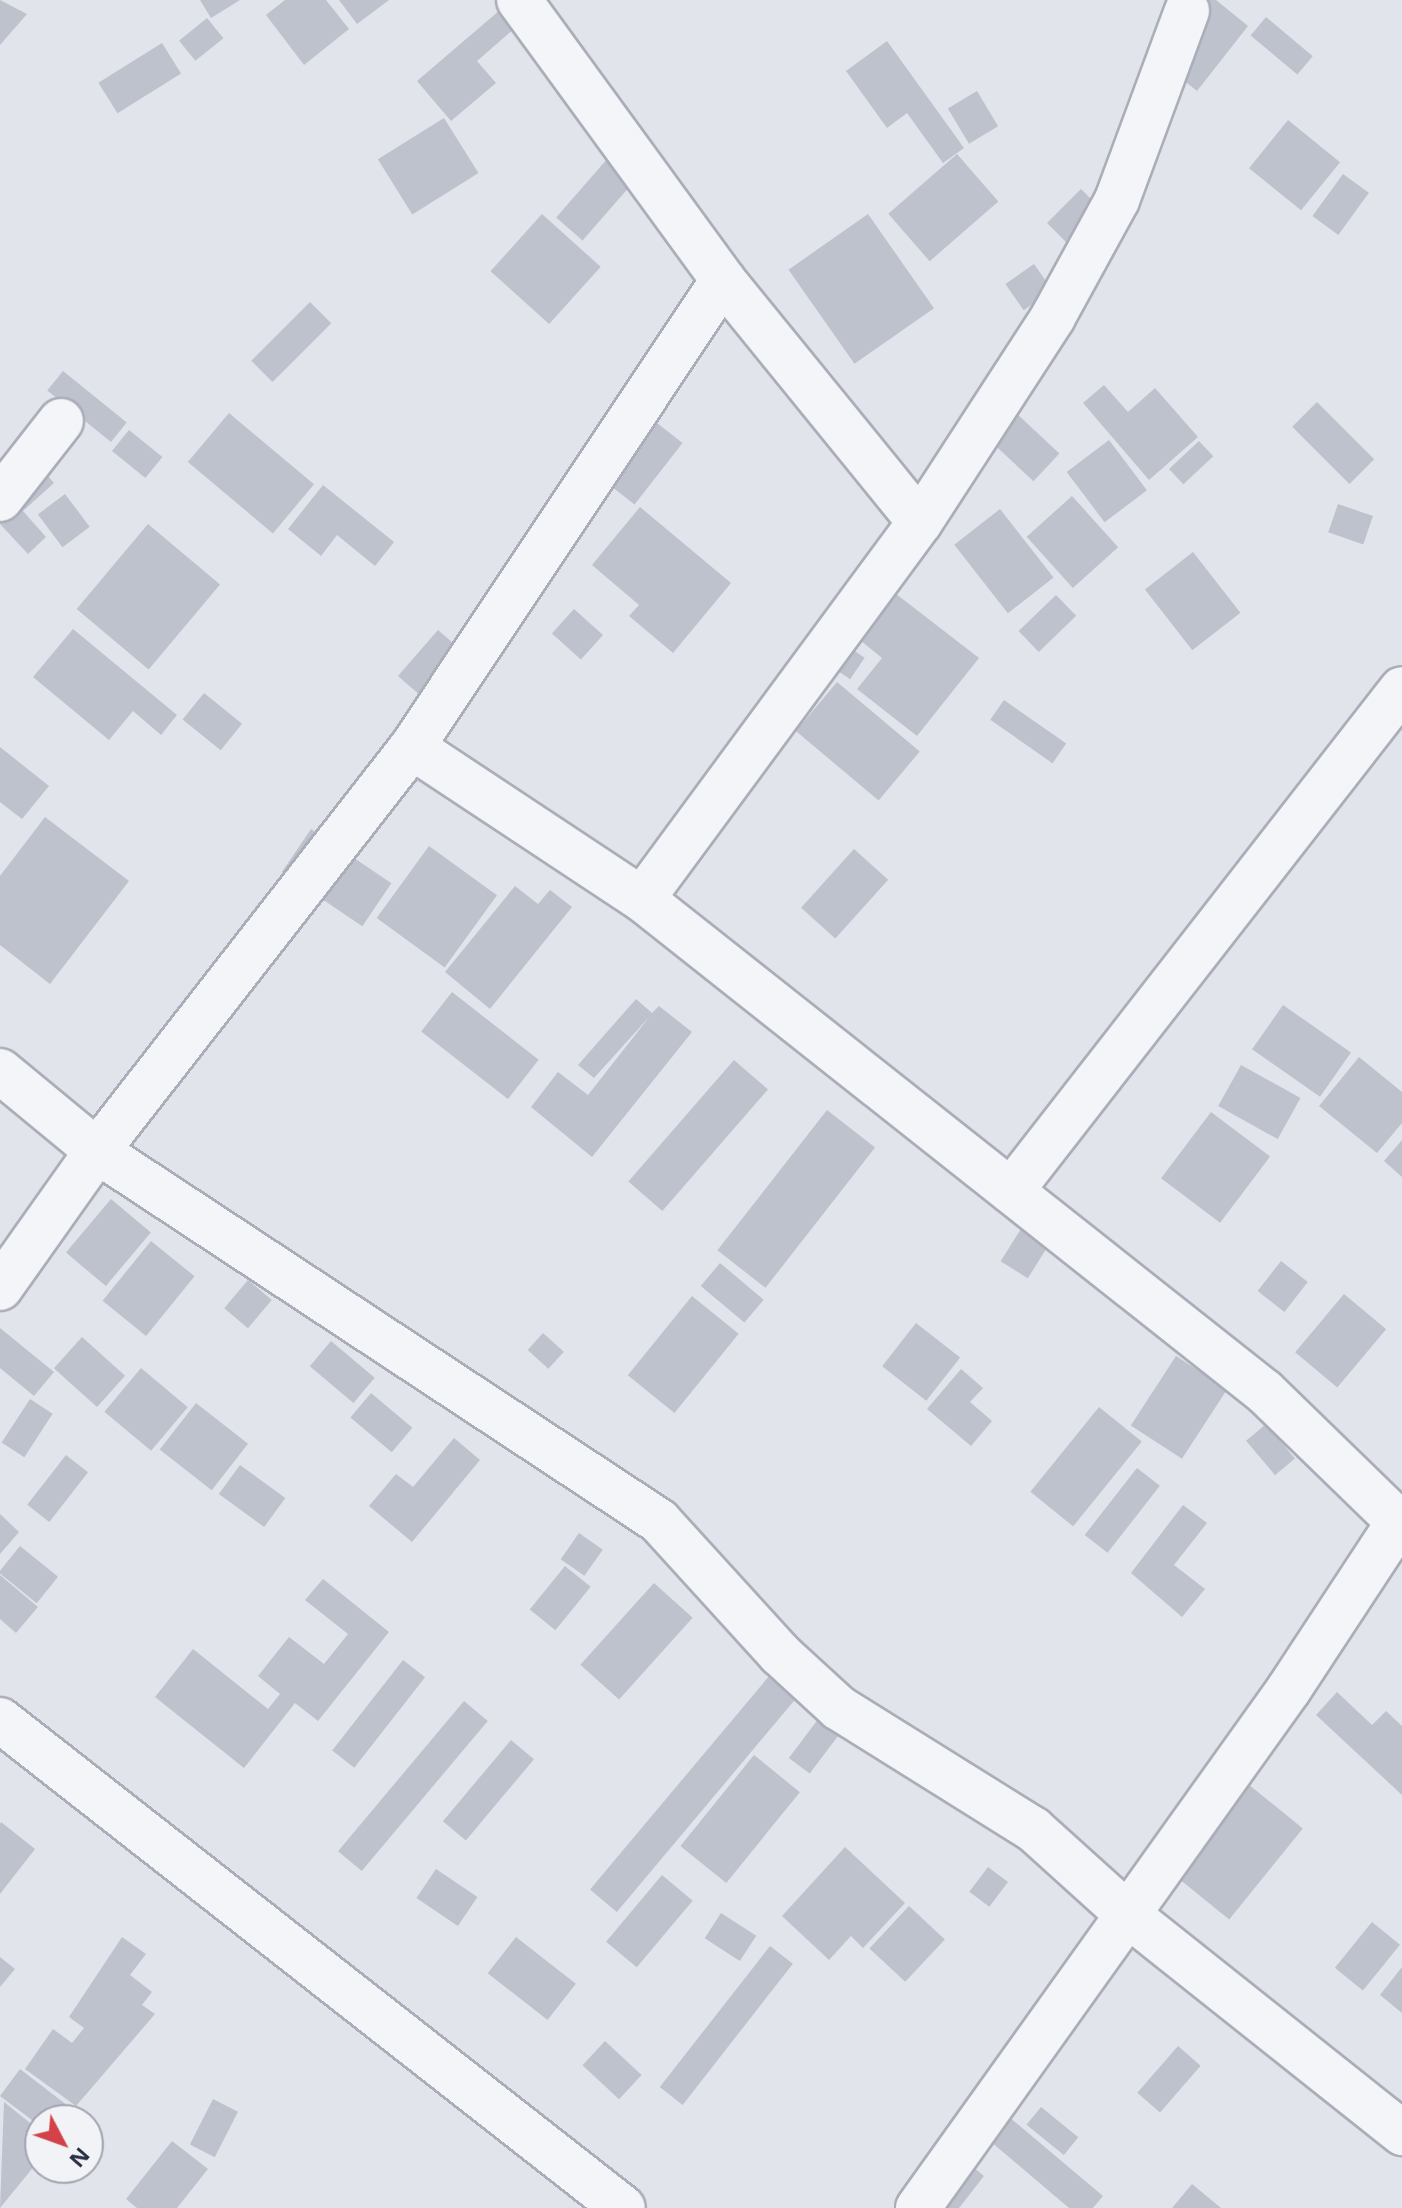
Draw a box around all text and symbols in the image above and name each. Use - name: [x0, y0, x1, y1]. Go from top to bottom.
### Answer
- north arrow: [24, 2104, 104, 2184]
- text: N: [63, 2142, 98, 2175]

